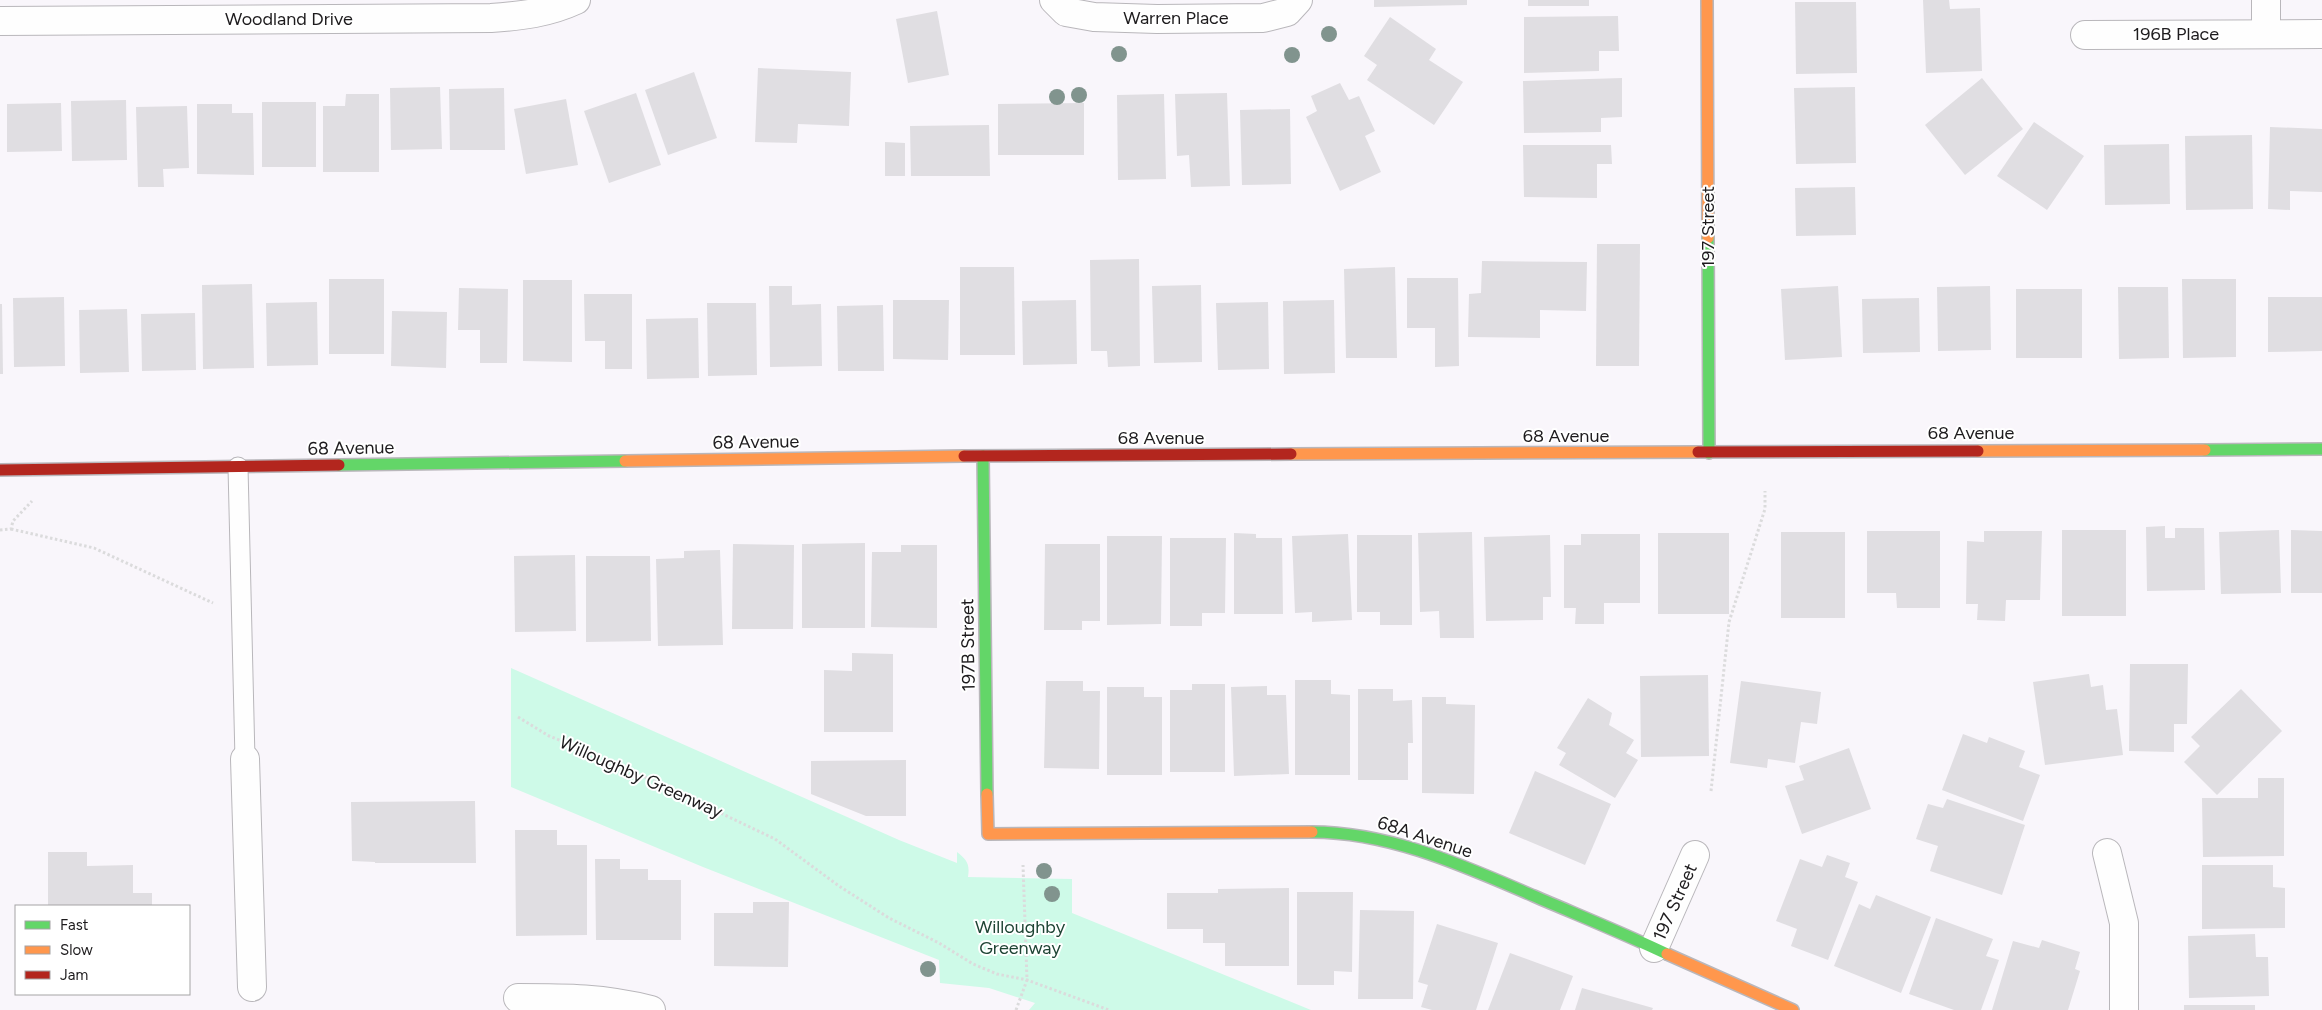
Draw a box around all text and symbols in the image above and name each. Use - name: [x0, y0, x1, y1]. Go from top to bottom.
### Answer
- street label: Warren Place: [1123, 7, 1229, 29]
- street label: Woodland Drive: [225, 8, 353, 30]
- street label: 196B Place: [2133, 23, 2219, 45]
- street label: 197 Street: [1697, 186, 1719, 268]
- street label: 68 Avenue: [1928, 422, 2014, 444]
- street label: 68 Avenue: [1523, 425, 1609, 447]
- street label: 68 Avenue: [1118, 427, 1204, 449]
- street label: 68 Avenue: [713, 430, 800, 454]
- street label: 68 Avenue: [308, 436, 395, 460]
- street label: 197B Street: [956, 598, 980, 692]
- street label: Willoughby Greenway: [556, 731, 727, 823]
- street label: 68A Avenue: [1375, 811, 1476, 863]
- street label: 197 Street: [1648, 860, 1702, 944]
- legend: [15, 905, 190, 995]
- text: Fast: [60, 916, 89, 934]
- park label: Willoughby Greenway: [975, 916, 1066, 959]
- text: Slow: [60, 941, 93, 959]
- text: Jam: [60, 966, 88, 984]

